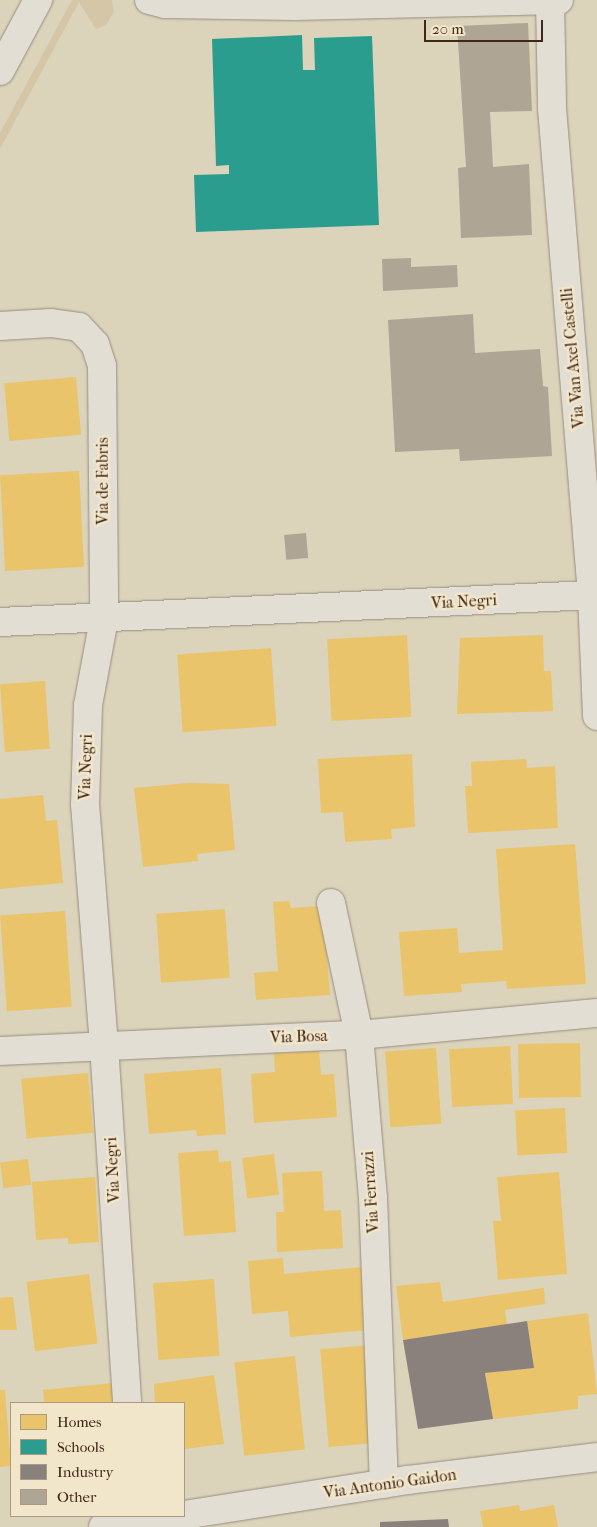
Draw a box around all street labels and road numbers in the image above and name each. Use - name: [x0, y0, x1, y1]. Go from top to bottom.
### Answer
- street label: Via Van Axel Castelli: [557, 287, 589, 429]
- street label: Via de Fabris: [93, 437, 113, 525]
- street label: Via Negri: [431, 591, 497, 613]
- street label: Via Negri: [75, 734, 97, 800]
- street label: Via Bosa: [270, 1026, 328, 1048]
- street label: Via Negri: [102, 1137, 124, 1203]
- street label: Via Ferrazzi: [359, 1150, 383, 1234]
- street label: Via Antonio Gaidon: [322, 1465, 458, 1503]

